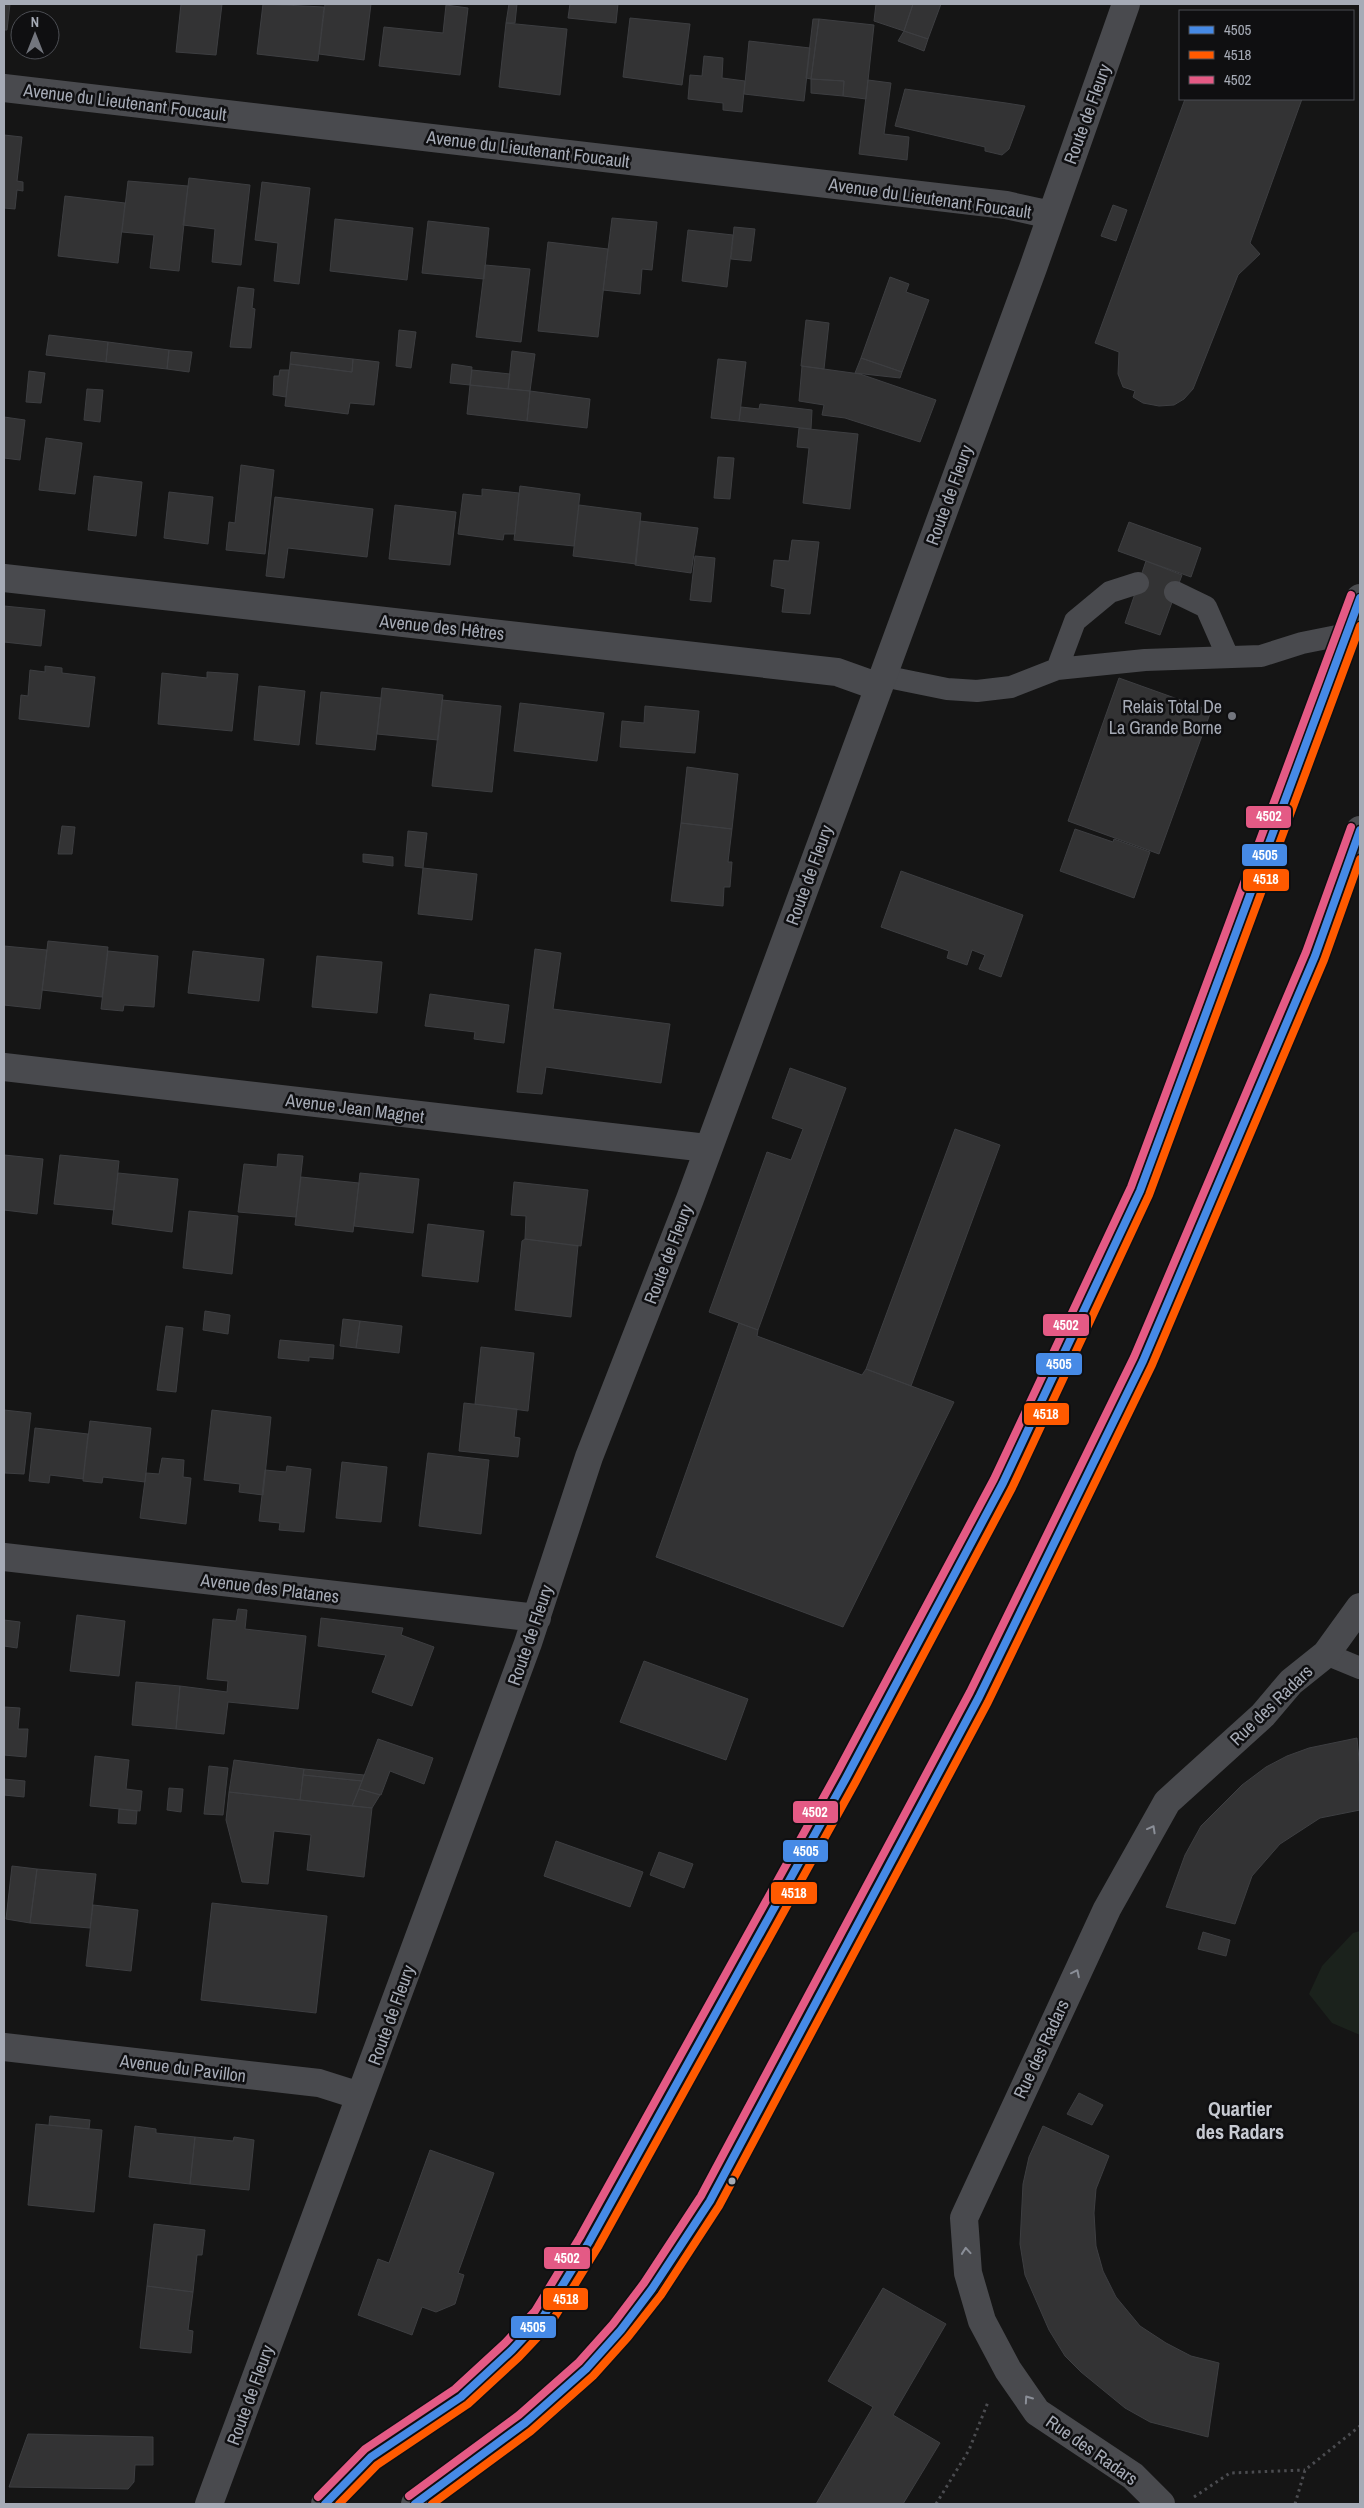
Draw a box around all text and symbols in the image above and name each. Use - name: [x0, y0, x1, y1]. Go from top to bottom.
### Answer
- north arrow: [10, 10, 60, 60]
- legend: [1179, 10, 1354, 100]
- text: N: [31, 13, 39, 31]
- text: 4505: [1224, 19, 1252, 40]
- text: 4518: [1224, 44, 1252, 65]
- street label: Route de Fleury: [1057, 60, 1117, 168]
- text: 4502: [1224, 69, 1252, 90]
- street label: Avenue du Lieutenant Foucault: [21, 77, 228, 127]
- street label: Avenue du Lieutenant Foucault: [424, 124, 631, 174]
- street label: Avenue du Lieutenant Foucault: [826, 171, 1033, 225]
- street label: Route de Fleury: [919, 441, 979, 549]
- street label: Avenue des Hêtres: [377, 608, 506, 646]
- place label: Relais Total De La Grande Borne: [1109, 694, 1222, 740]
- marker: Relais Total De La Grande Borne: [1226, 710, 1238, 722]
- line badge: 4502: [1245, 805, 1292, 829]
- text: 4502: [1256, 807, 1282, 825]
- street label: Route de Fleury: [779, 821, 839, 929]
- line badge: 4505: [1241, 843, 1288, 867]
- text: 4505: [1252, 846, 1278, 864]
- line badge: 4518: [1242, 868, 1290, 892]
- text: 4518: [1253, 870, 1279, 888]
- street label: Avenue Jean Magnet: [283, 1087, 426, 1129]
- street label: Route de Fleury: [638, 1200, 699, 1307]
- line badge: 4502: [1042, 1313, 1090, 1337]
- text: 4502: [1053, 1316, 1079, 1334]
- line badge: 4505: [1035, 1352, 1083, 1376]
- text: 4505: [1046, 1355, 1072, 1373]
- line badge: 4518: [1023, 1402, 1070, 1426]
- text: 4518: [1033, 1405, 1059, 1423]
- street label: Avenue des Platanes: [198, 1567, 341, 1609]
- street label: Route de Fleury: [501, 1581, 559, 1689]
- street label: Rue des Radars: [1224, 1659, 1318, 1751]
- line badge: 4502: [792, 1800, 839, 1824]
- text: 4502: [802, 1803, 828, 1821]
- one-way arrow: [1145, 1826, 1155, 1835]
- line badge: 4505: [782, 1839, 829, 1863]
- text: 4505: [793, 1842, 819, 1860]
- line badge: 4518: [770, 1881, 818, 1905]
- text: 4518: [781, 1884, 807, 1902]
- street label: Route de Fleury: [361, 1961, 421, 2069]
- one-way arrow: [1070, 1969, 1081, 1978]
- street label: Rue des Radars: [1007, 1995, 1075, 2103]
- street label: Avenue du Pavillon: [117, 2048, 248, 2088]
- district label: Quartier des Radars: [1196, 2095, 1284, 2145]
- unlabelled marker: [727, 2176, 737, 2186]
- line badge: 4502: [543, 2246, 591, 2270]
- one-way arrow: [961, 2247, 972, 2255]
- text: 4502: [554, 2249, 580, 2267]
- line badge: 4518: [542, 2287, 589, 2311]
- text: 4518: [553, 2290, 579, 2308]
- line badge: 4505: [510, 2315, 557, 2339]
- text: 4505: [520, 2318, 546, 2336]
- street label: Route de Fleury: [220, 2341, 280, 2449]
- one-way arrow: [1025, 2395, 1034, 2404]
- street label: Rue des Radars: [1041, 2409, 1143, 2491]

